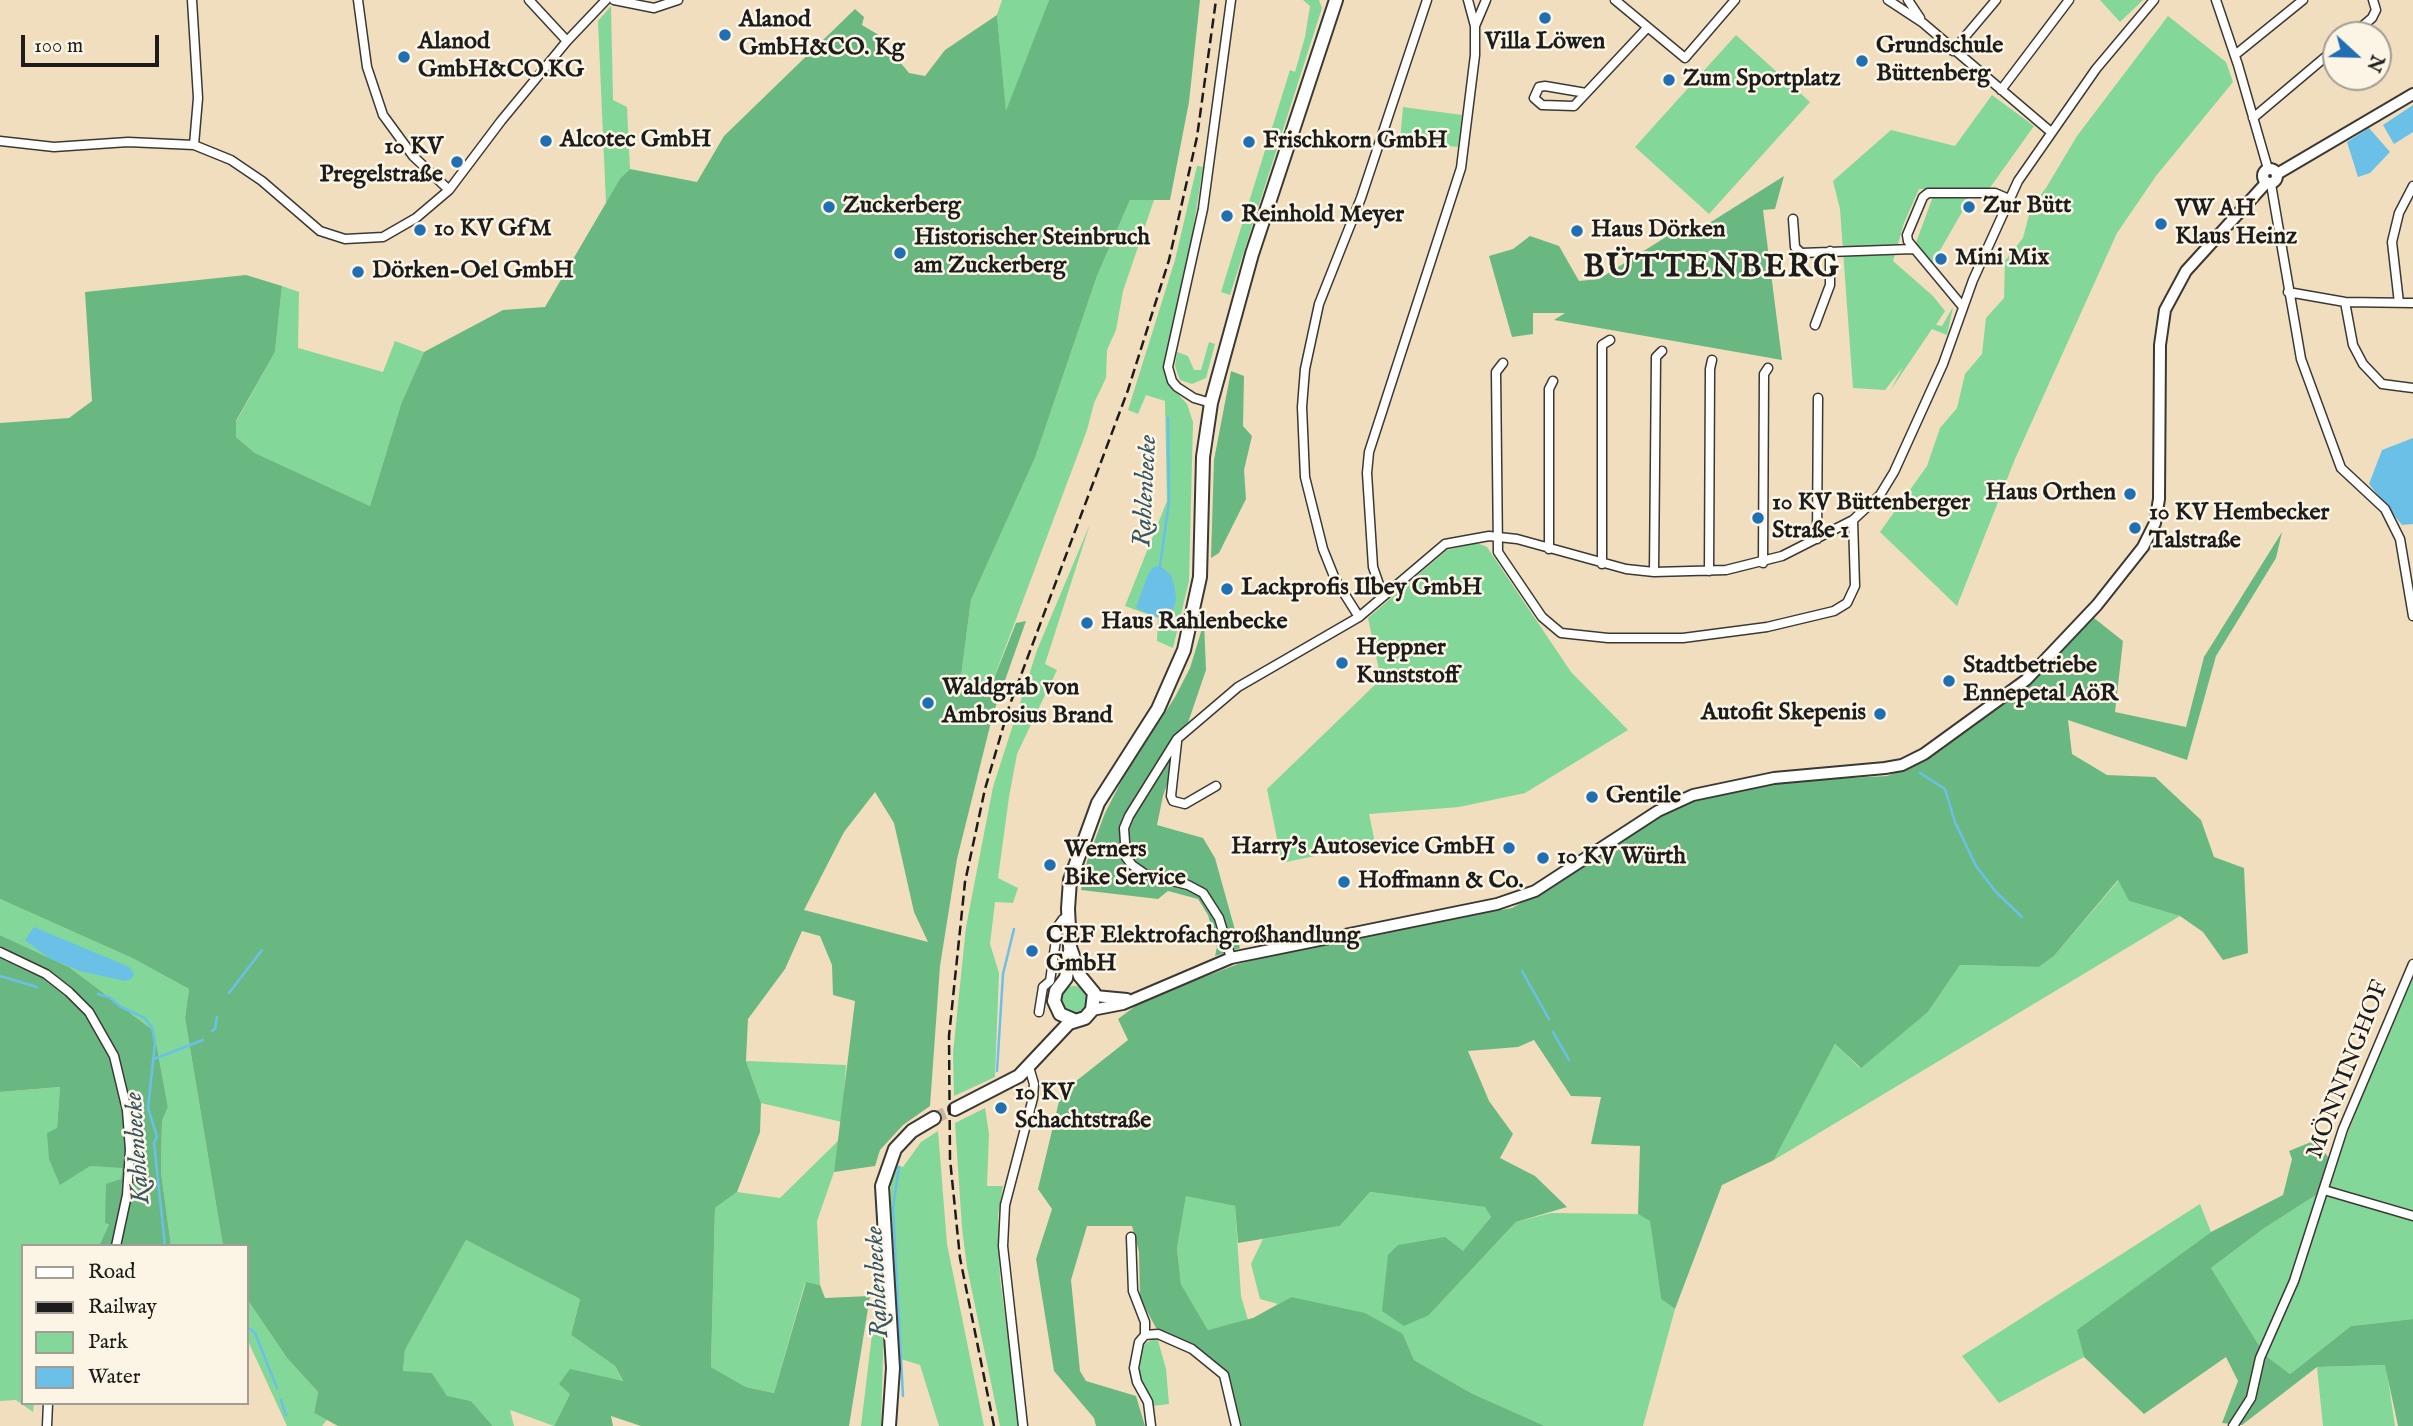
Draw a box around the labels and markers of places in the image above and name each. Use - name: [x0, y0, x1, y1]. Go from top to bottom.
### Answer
- place label: Alanod GmbH&CO. Kg: [739, 7, 905, 63]
- marker: Villa Löwen: [1537, 10, 1553, 26]
- marker: Alanod GmbH&CO. Kg: [717, 27, 733, 43]
- place label: Alanod GmbH&CO.KG: [418, 29, 584, 85]
- place label: Villa Löwen: [1485, 29, 1605, 57]
- place label: Grundschule Büttenberg: [1876, 33, 2003, 89]
- marker: Alanod GmbH&CO.KG: [396, 49, 412, 65]
- marker: Grundschule Büttenberg: [1854, 53, 1870, 69]
- place label: Zum Sportplatz: [1683, 66, 1840, 94]
- marker: Zum Sportplatz: [1661, 72, 1677, 88]
- place label: Alcotec GmbH: [560, 127, 711, 155]
- place label: Frischkorn GmbH: [1263, 128, 1448, 156]
- marker: Alcotec GmbH: [538, 133, 554, 149]
- place label: 10 KV Pregelstraße: [319, 134, 443, 190]
- marker: Frischkorn GmbH: [1241, 134, 1257, 150]
- marker: 10 KV Pregelstraße: [449, 154, 465, 170]
- place label: Zuckerberg: [843, 193, 961, 221]
- place label: Zur Bütt: [1983, 193, 2071, 221]
- place label: VW AH Klaus Heinz: [2175, 196, 2297, 252]
- marker: Zuckerberg: [821, 199, 837, 215]
- marker: Zur Bütt: [1961, 199, 1977, 215]
- place label: Reinhold Meyer: [1241, 202, 1404, 230]
- marker: Reinhold Meyer: [1219, 208, 1235, 224]
- place label: 10 KV GfM: [434, 216, 552, 244]
- marker: VW AH Klaus Heinz: [2153, 216, 2169, 232]
- place label: Haus Dörken: [1591, 217, 1725, 245]
- marker: 10 KV GfM: [412, 222, 428, 238]
- marker: Haus Dörken: [1569, 223, 1585, 239]
- place label: Historischer Steinbruch am Zuckerberg: [914, 225, 1150, 281]
- marker: Historischer Steinbruch am Zuckerberg: [892, 245, 908, 261]
- place label: Mini Mix: [1955, 245, 2049, 273]
- marker: Mini Mix: [1933, 251, 1949, 267]
- place label: Dörken-Oel GmbH: [372, 258, 574, 286]
- marker: Dörken-Oel GmbH: [350, 264, 366, 280]
- place label: Haus Orthen: [1985, 480, 2116, 508]
- marker: Haus Orthen: [2122, 486, 2138, 502]
- place label: 10 KV Büttenberger Straße 1: [1772, 490, 1970, 546]
- place label: 10 KV Hembecker Talstraße: [2149, 500, 2329, 556]
- marker: 10 KV Büttenberger Straße 1: [1750, 510, 1766, 526]
- marker: 10 KV Hembecker Talstraße: [2127, 520, 2143, 536]
- place label: Lackprofis Ilbey GmbH: [1241, 575, 1482, 603]
- marker: Lackprofis Ilbey GmbH: [1219, 581, 1235, 597]
- place label: Haus Rahlenbecke: [1101, 609, 1287, 637]
- marker: Haus Rahlenbecke: [1079, 615, 1095, 631]
- place label: Heppner Kunststoff: [1356, 635, 1459, 691]
- place label: Stadtbetriebe Ennepetal AöR: [1963, 653, 2118, 709]
- marker: Heppner Kunststoff: [1334, 655, 1350, 671]
- marker: Stadtbetriebe Ennepetal AöR: [1941, 673, 1957, 689]
- place label: Waldgrab von Ambrosius Brand: [942, 675, 1113, 731]
- marker: Waldgrab von Ambrosius Brand: [920, 695, 936, 711]
- place label: Autofit Skepenis: [1701, 700, 1866, 728]
- marker: Autofit Skepenis: [1872, 706, 1888, 722]
- place label: Gentile: [1606, 783, 1681, 811]
- marker: Gentile: [1584, 789, 1600, 805]
- place label: Harry's Autosevice GmbH: [1231, 834, 1495, 862]
- place label: Werners Bike Service: [1064, 837, 1186, 893]
- marker: Harry's Autosevice GmbH: [1501, 840, 1517, 856]
- place label: 10 KV Würth: [1557, 844, 1686, 872]
- marker: 10 KV Würth: [1535, 850, 1551, 866]
- marker: Werners Bike Service: [1042, 857, 1058, 873]
- place label: Hoffmann & Co.: [1358, 868, 1524, 896]
- marker: Hoffmann & Co.: [1336, 874, 1352, 890]
- place label: CEF Elektrofachgroßhandlung GmbH: [1046, 923, 1360, 979]
- marker: CEF Elektrofachgroßhandlung GmbH: [1024, 943, 1040, 959]
- place label: 10 KV Schachtstraße: [1015, 1080, 1151, 1136]
- marker: 10 KV Schachtstraße: [993, 1100, 1009, 1116]

